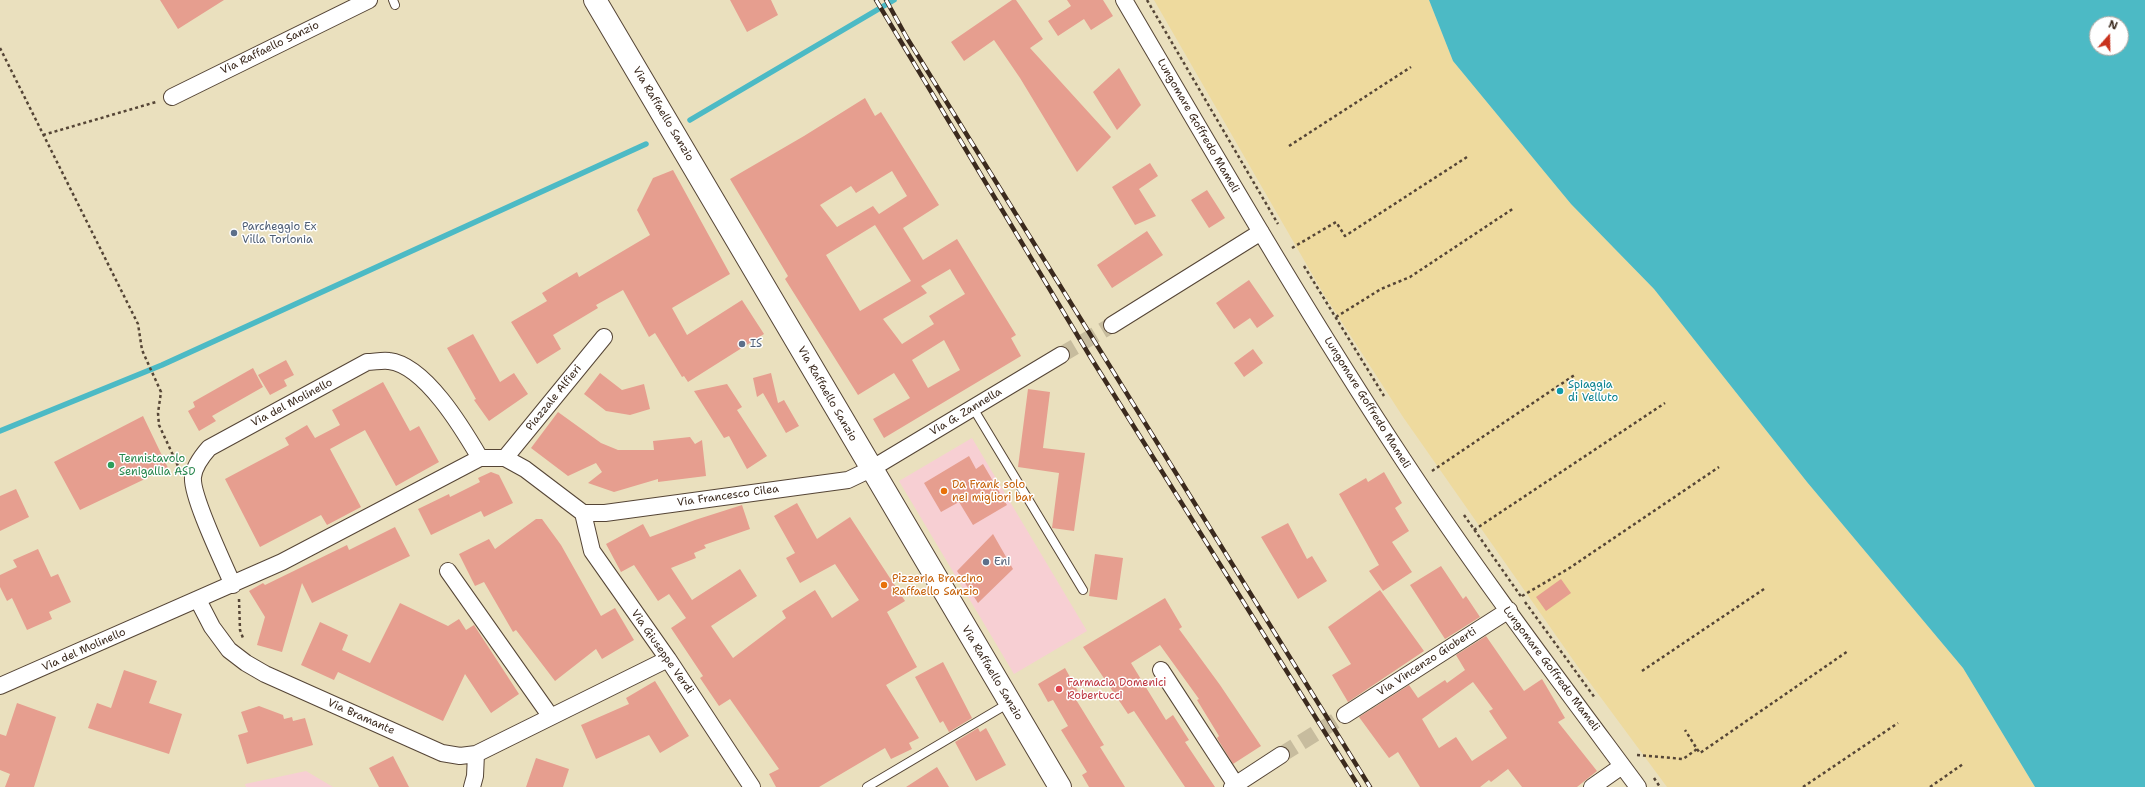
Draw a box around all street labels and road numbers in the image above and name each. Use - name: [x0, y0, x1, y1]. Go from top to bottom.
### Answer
- street label: Via Raffaello Sanzio: [219, 18, 321, 78]
- street label: Lungomare Goffredo Mameli: [1154, 57, 1242, 195]
- street label: Via Raffaello Sanzio: [630, 64, 696, 164]
- street label: Lungomare Goffredo Mameli: [1321, 335, 1413, 471]
- street label: Via Raffaello Sanzio: [794, 344, 860, 444]
- street label: Piazzale Alfieri: [523, 362, 585, 434]
- street label: Via del Molinello: [249, 376, 335, 430]
- street label: Via G. Zannella: [928, 385, 1004, 439]
- street label: Via Francesco Cilea: [676, 482, 780, 510]
- street label: Lungomare Goffredo Mameli: [1500, 604, 1602, 734]
- street label: Via Giuseppe Verdi: [628, 607, 696, 697]
- street label: Via Raffaello Sanzio: [959, 623, 1025, 723]
- street label: Via Vincenzo Gioberti: [1375, 625, 1479, 699]
- street label: Via del Molinello: [40, 626, 128, 674]
- street label: Via Bramante: [325, 696, 397, 738]

